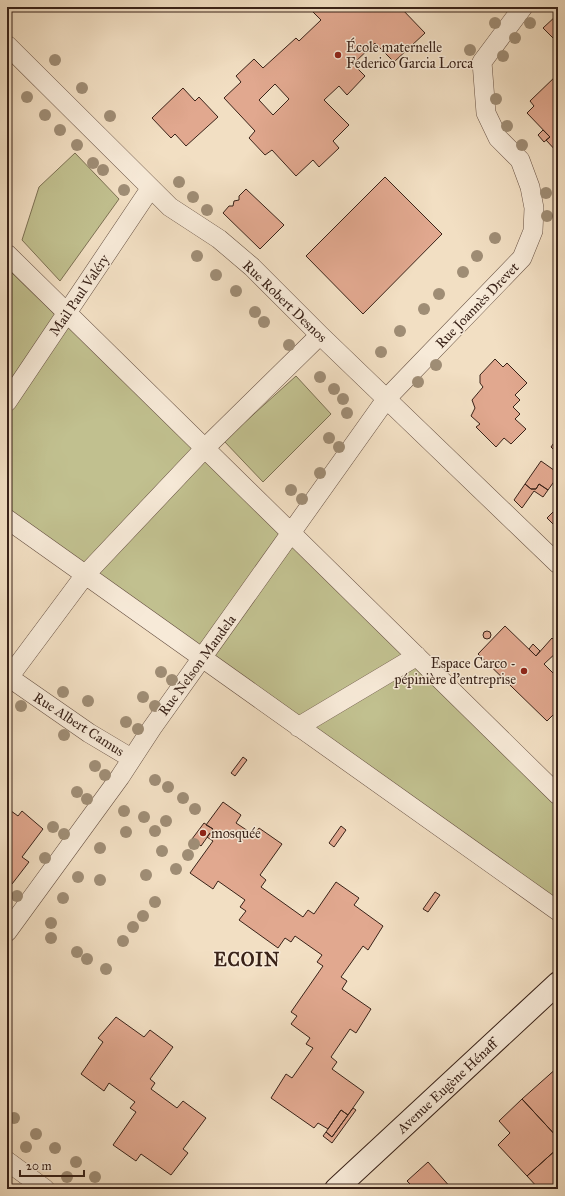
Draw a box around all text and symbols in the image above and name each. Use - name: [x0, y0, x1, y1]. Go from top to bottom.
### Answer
- place label: École maternelle Federico Garcia Lorca: [346, 37, 473, 72]
- marker: École maternelle Federico Garcia Lorca: [333, 50, 343, 60]
- street label: Mail Paul Valéry: [46, 251, 113, 339]
- street label: Rue Robert Desnos: [239, 257, 330, 346]
- street label: Rue Joannès Drevet: [432, 259, 523, 353]
- street label: Rue Nelson Mandela: [155, 611, 240, 719]
- place label: Espace Carco - pépinière d'entreprise: [394, 655, 516, 688]
- marker: Espace Carco - pépinière d'entreprise: [519, 666, 529, 676]
- street label: Rue Albert Camus: [30, 689, 127, 760]
- place label: mosquée: [211, 825, 261, 843]
- marker: mosquée: [198, 828, 208, 838]
- district label: ECOIN: [214, 949, 280, 971]
- street label: Avenue Eugène Hénaff: [393, 1034, 503, 1138]
- scale bar: [20, 1152, 84, 1178]
- text: 20 m: [26, 1159, 52, 1173]

